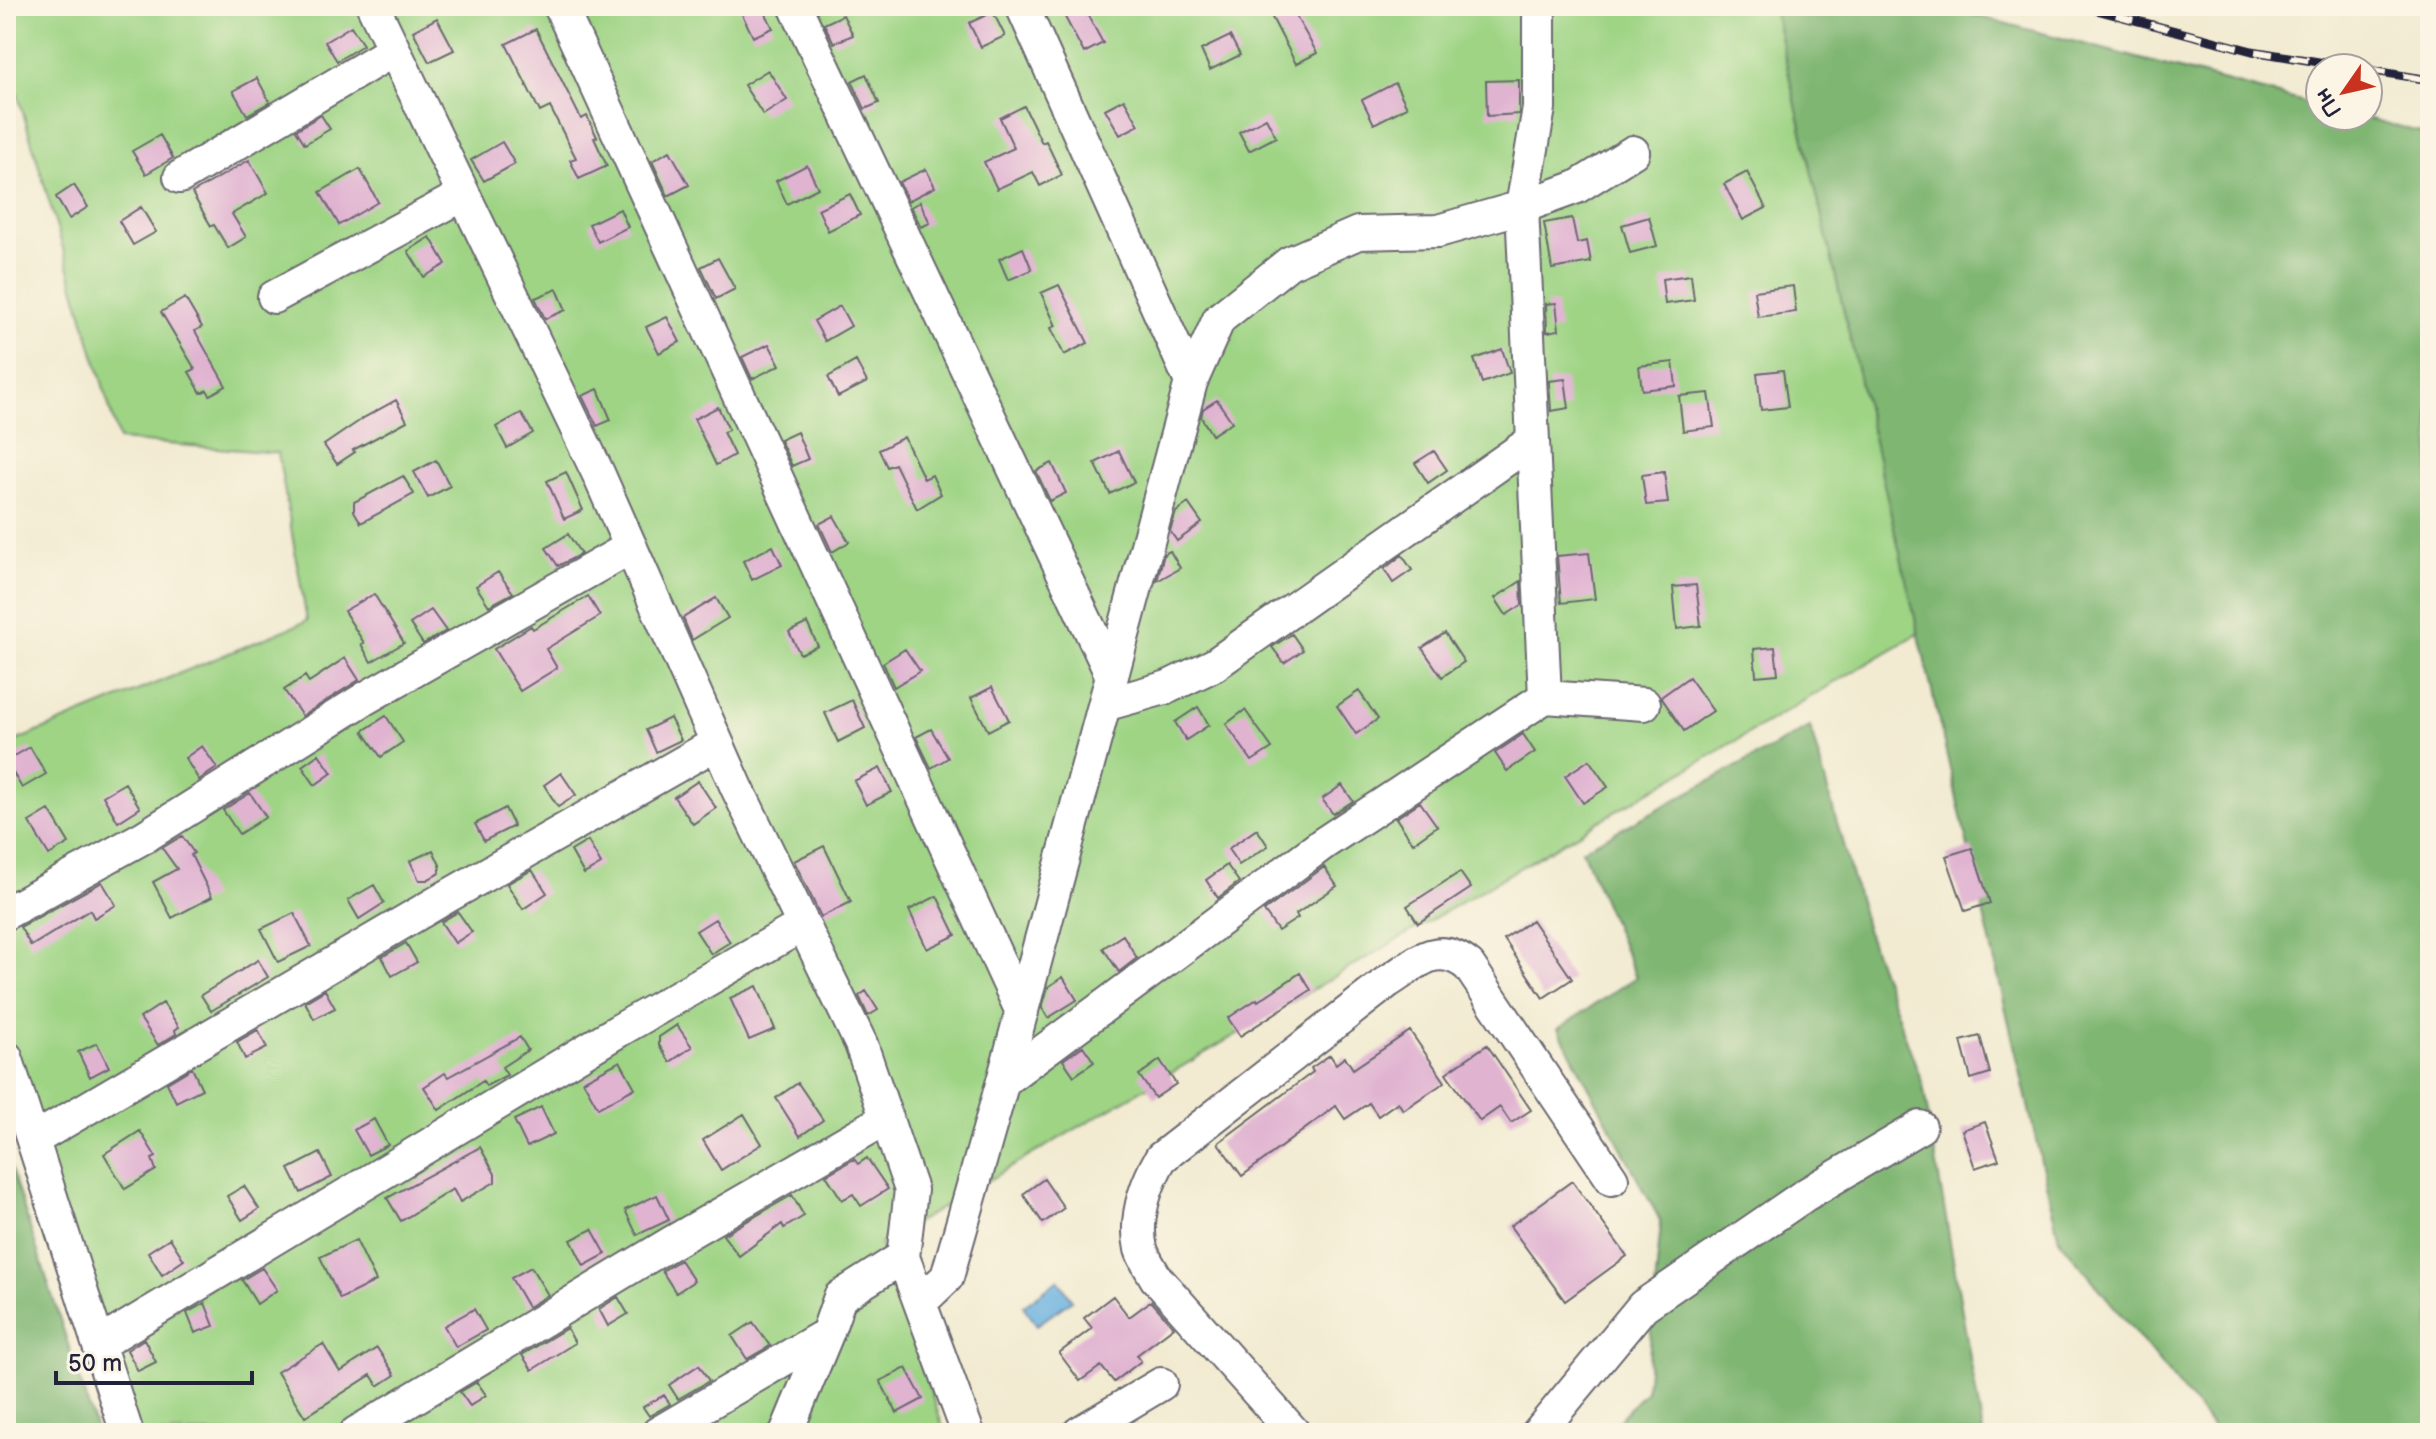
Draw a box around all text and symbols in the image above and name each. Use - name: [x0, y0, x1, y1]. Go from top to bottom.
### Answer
- north arrow: [2304, 52, 2384, 132]
- text: Пн: [2309, 83, 2348, 122]
- scale bar: [56, 1335, 252, 1385]
- text: 50 m: [68, 1349, 122, 1378]

